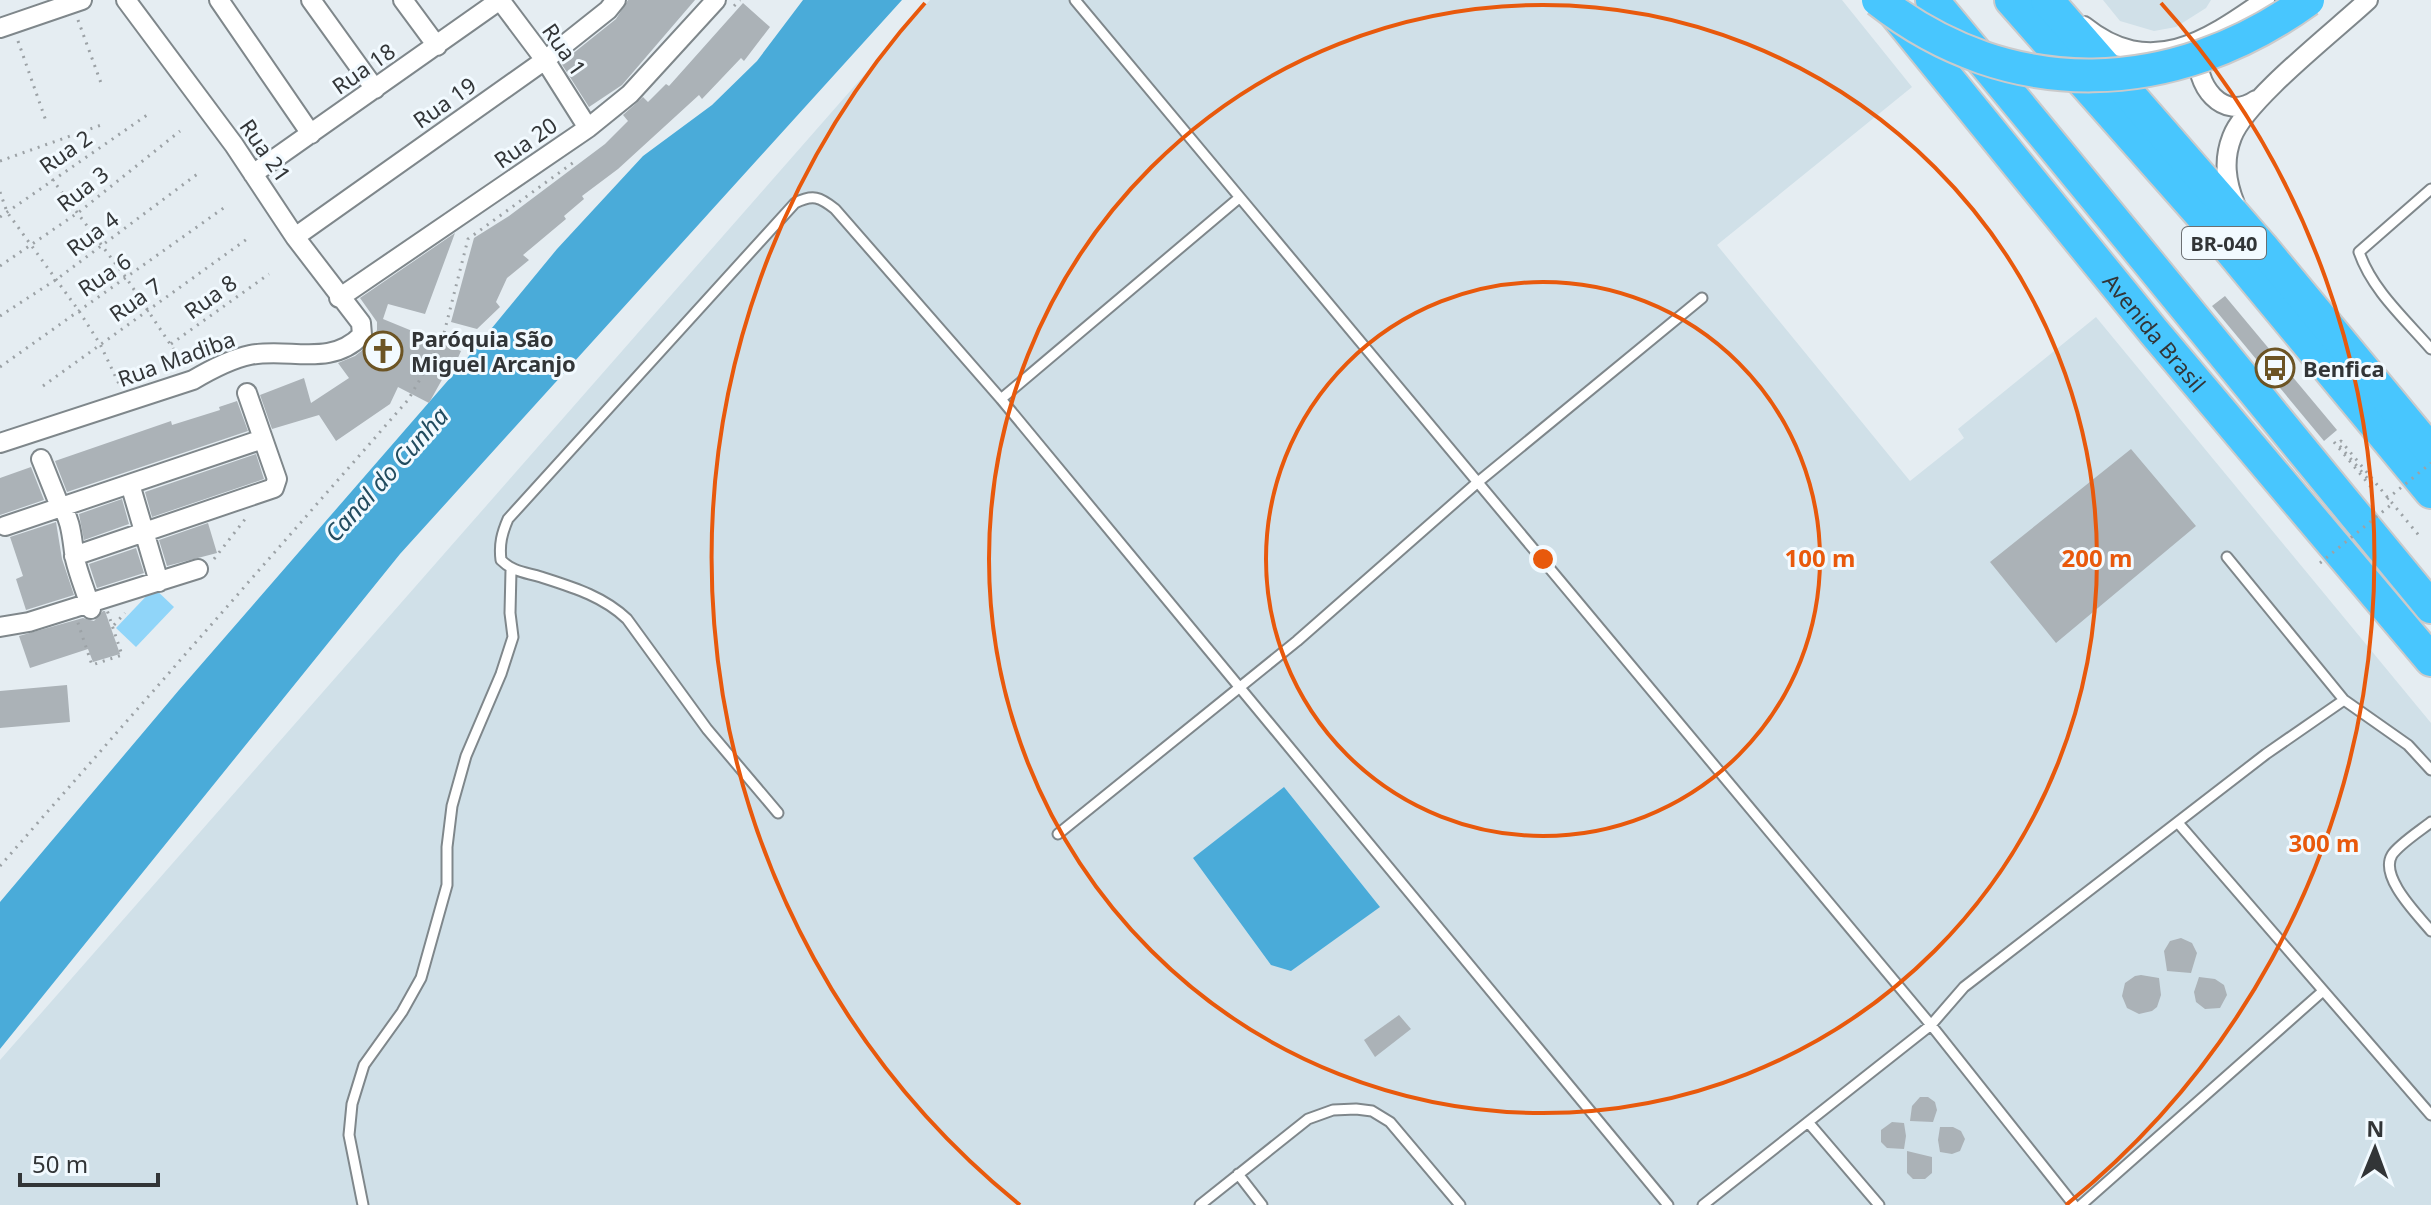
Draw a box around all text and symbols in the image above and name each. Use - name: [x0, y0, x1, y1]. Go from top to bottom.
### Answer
- street label: Rua 1: [536, 17, 594, 81]
- street label: Rua 18: [326, 35, 400, 101]
- street label: Rua 19: [407, 69, 481, 135]
- street label: Rua 20: [488, 109, 562, 175]
- street label: Rua 21: [233, 113, 299, 187]
- street label: Rua 2: [33, 122, 97, 180]
- street label: Rua 3: [50, 158, 114, 218]
- street label: Rua 4: [60, 203, 124, 262]
- road number: BR-040: [2182, 227, 2266, 259]
- street label: Rua 6: [72, 245, 136, 303]
- street label: Rua 8: [178, 267, 242, 325]
- street label: Avenida Brasil: [2097, 267, 2213, 398]
- street label: Rua 7: [103, 270, 167, 328]
- street label: Rua Madiba: [113, 323, 239, 393]
- place label: Paróquia São Miguel Arcanjo: [411, 323, 576, 378]
- church icon: Paróquia São Miguel Arcanjo: [362, 330, 404, 372]
- bus stop icon: Benfica: [2254, 347, 2296, 389]
- place label: Benfica: [2303, 353, 2385, 383]
- water label: Canal do Cunha: [317, 399, 456, 548]
- text: 100 m: [1785, 541, 1855, 574]
- text: 200 m: [2062, 541, 2132, 574]
- centre of rings: [1529, 545, 1557, 573]
- text: 300 m: [2289, 826, 2359, 859]
- north arrow: [2335, 1109, 2415, 1189]
- text: N: [2366, 1113, 2385, 1143]
- scale bar: [20, 1137, 158, 1187]
- text: 50 m: [32, 1147, 88, 1180]

